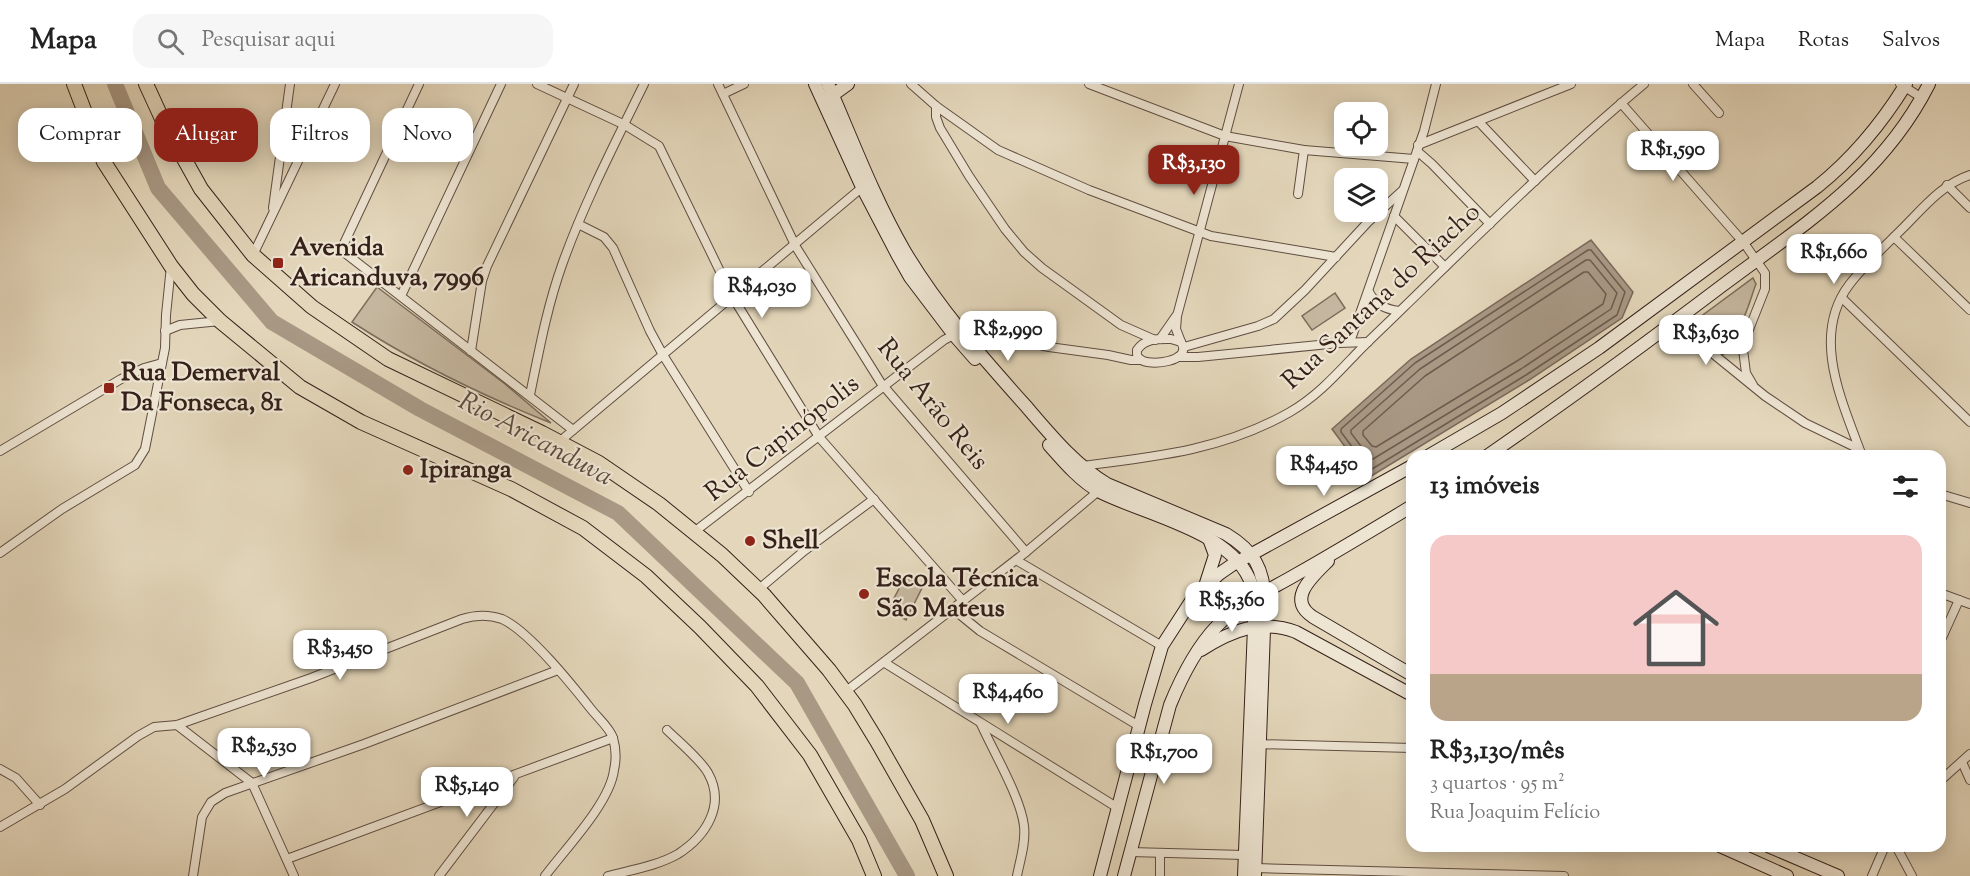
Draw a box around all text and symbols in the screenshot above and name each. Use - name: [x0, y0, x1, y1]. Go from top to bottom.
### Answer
- search box: [133, 14, 553, 68]
- text: Mapa: [30, 21, 97, 61]
- icon: search: [154, 25, 187, 58]
- text: Pesquisar aqui: [202, 25, 335, 57]
- text: Mapa: [1715, 26, 1765, 56]
- text: Rotas: [1798, 26, 1849, 56]
- text: Salvos: [1882, 26, 1940, 56]
- map controls: [1334, 102, 1388, 222]
- button: locate: [1334, 102, 1388, 156]
- chip: Comprar: [18, 108, 142, 162]
- chip: Alugar: [154, 108, 258, 162]
- chip: Filtros: [270, 108, 370, 162]
- chip: Novo: [382, 108, 473, 162]
- pin: R$1,590: [1618, 131, 1728, 182]
- text: R$1,590: [1641, 136, 1705, 165]
- pin: R$3,130: [1139, 145, 1249, 196]
- text: R$3,130: [1162, 150, 1226, 179]
- button: layers: [1334, 168, 1388, 222]
- street label: Rua Santana do Riacho: [1274, 195, 1490, 399]
- place label: Avenida Aricanduva, 7996: [290, 230, 484, 297]
- pin: R$1,660: [1779, 234, 1889, 285]
- text: R$1,660: [1801, 239, 1867, 268]
- marker: Avenida Aricanduva, 7996: [271, 256, 285, 270]
- pin: R$4,030: [707, 268, 817, 319]
- text: R$4,030: [728, 273, 796, 302]
- pin: R$2,990: [953, 311, 1063, 362]
- pin: R$3,630: [1651, 315, 1761, 366]
- text: R$2,990: [974, 316, 1043, 345]
- text: R$3,630: [1673, 320, 1739, 349]
- street label: Rua Arão Reis: [867, 331, 997, 479]
- place label: Rua Demerval Da Fonseca, 81: [121, 355, 283, 422]
- street label: Rua Capinópolis: [698, 367, 868, 511]
- marker: Rua Demerval Da Fonseca, 81: [102, 381, 116, 395]
- water label: Rio Aricanduva: [451, 383, 619, 497]
- pin: R$4,450: [1269, 446, 1379, 497]
- text: R$4,450: [1290, 451, 1358, 480]
- place label: Ipiranga: [420, 452, 512, 489]
- marker: Ipiranga: [401, 463, 415, 477]
- text: 13 imóveis: [1430, 468, 1540, 505]
- icon: filters: [1889, 470, 1922, 503]
- place label: Shell: [762, 523, 820, 560]
- marker: Shell: [743, 534, 757, 548]
- place label: Escola Técnica São Mateus: [876, 561, 1039, 628]
- icon: home: [1622, 574, 1730, 682]
- pin: R$5,360: [1177, 582, 1287, 633]
- marker: Escola Técnica São Mateus: [857, 587, 871, 601]
- text: R$5,360: [1199, 587, 1265, 616]
- pin: R$3,450: [285, 630, 395, 681]
- text: R$3,450: [307, 635, 373, 664]
- pin: R$4,460: [953, 674, 1063, 725]
- text: R$4,460: [973, 679, 1043, 708]
- pin: R$2,530: [209, 728, 319, 779]
- text: R$2,530: [231, 733, 297, 762]
- text: R$3,130/mês: [1430, 733, 1564, 770]
- pin: R$1,700: [1109, 734, 1219, 785]
- text: R$1,700: [1130, 739, 1198, 768]
- pin: R$5,140: [412, 767, 522, 818]
- text: 3 quartos · 95 m²: [1430, 770, 1565, 799]
- text: R$5,140: [435, 772, 499, 801]
- text: Rua Joaquim Felício: [1430, 799, 1600, 828]

